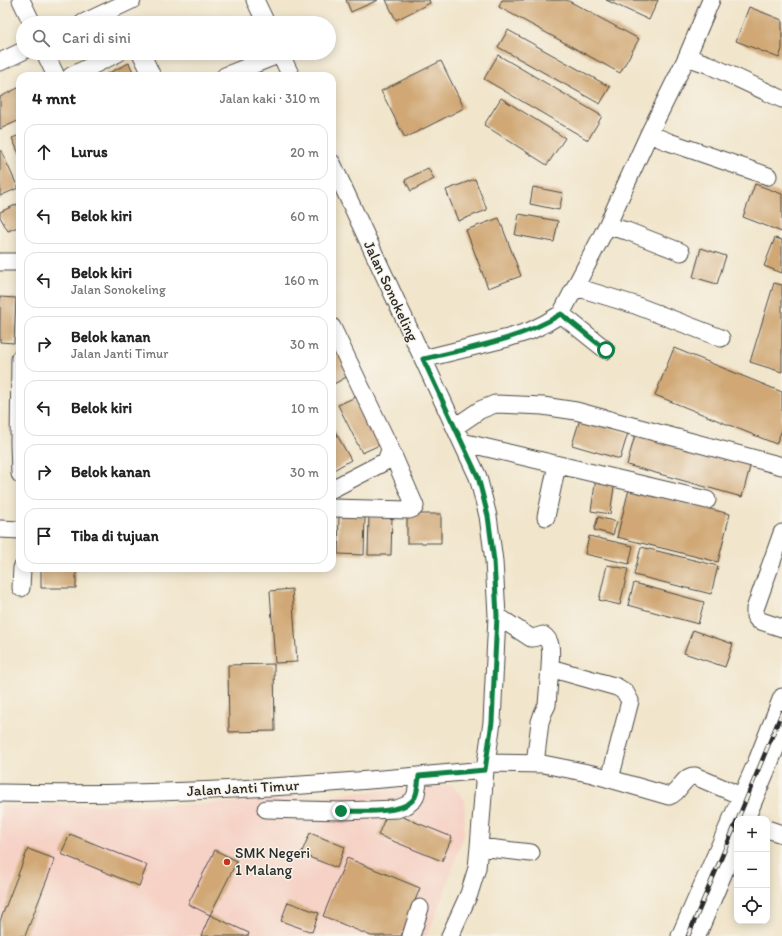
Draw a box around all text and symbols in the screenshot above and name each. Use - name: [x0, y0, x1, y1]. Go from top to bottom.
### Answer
- search box: [16, 16, 336, 60]
- icon: search: [30, 27, 52, 49]
- text: Cari di sini: [62, 29, 131, 47]
- text: 4 mnt: [32, 88, 76, 108]
- text: Jalan kaki · 310 m: [220, 91, 320, 106]
- icon: ahead: [33, 141, 55, 163]
- text: Lurus: [71, 143, 108, 161]
- text: 20 m: [290, 145, 319, 160]
- icon: left: [33, 205, 55, 227]
- text: Belok kiri: [71, 207, 132, 225]
- text: 60 m: [290, 209, 319, 224]
- street label: Jalan Sonokeling: [360, 238, 422, 345]
- text: Belok kiri: [71, 264, 132, 282]
- icon: left: [33, 269, 55, 291]
- text: 160 m: [284, 273, 319, 288]
- text: Jalan Sonokeling: [71, 282, 166, 297]
- text: Belok kanan: [71, 328, 151, 346]
- icon: right: [33, 333, 55, 355]
- text: 30 m: [290, 337, 319, 352]
- route start: [597, 341, 615, 359]
- text: Jalan Janti Timur: [71, 346, 169, 361]
- icon: left: [33, 397, 55, 419]
- text: Belok kiri: [71, 399, 132, 417]
- text: 10 m: [291, 401, 319, 416]
- icon: right: [33, 461, 55, 483]
- text: Belok kanan: [71, 463, 151, 481]
- text: 30 m: [290, 465, 319, 480]
- icon: arrive: [33, 525, 55, 547]
- text: Tiba di tujuan: [71, 527, 159, 545]
- street label: Jalan Janti Timur: [186, 776, 300, 800]
- route end: [332, 802, 350, 820]
- map controls: [734, 816, 770, 924]
- button: +: [734, 816, 770, 852]
- place label: SMK Negeri 1 Malang: [235, 844, 310, 879]
- button: −: [734, 852, 770, 888]
- marker: SMK Negeri 1 Malang: [222, 857, 232, 867]
- button: locate: [734, 888, 770, 924]

